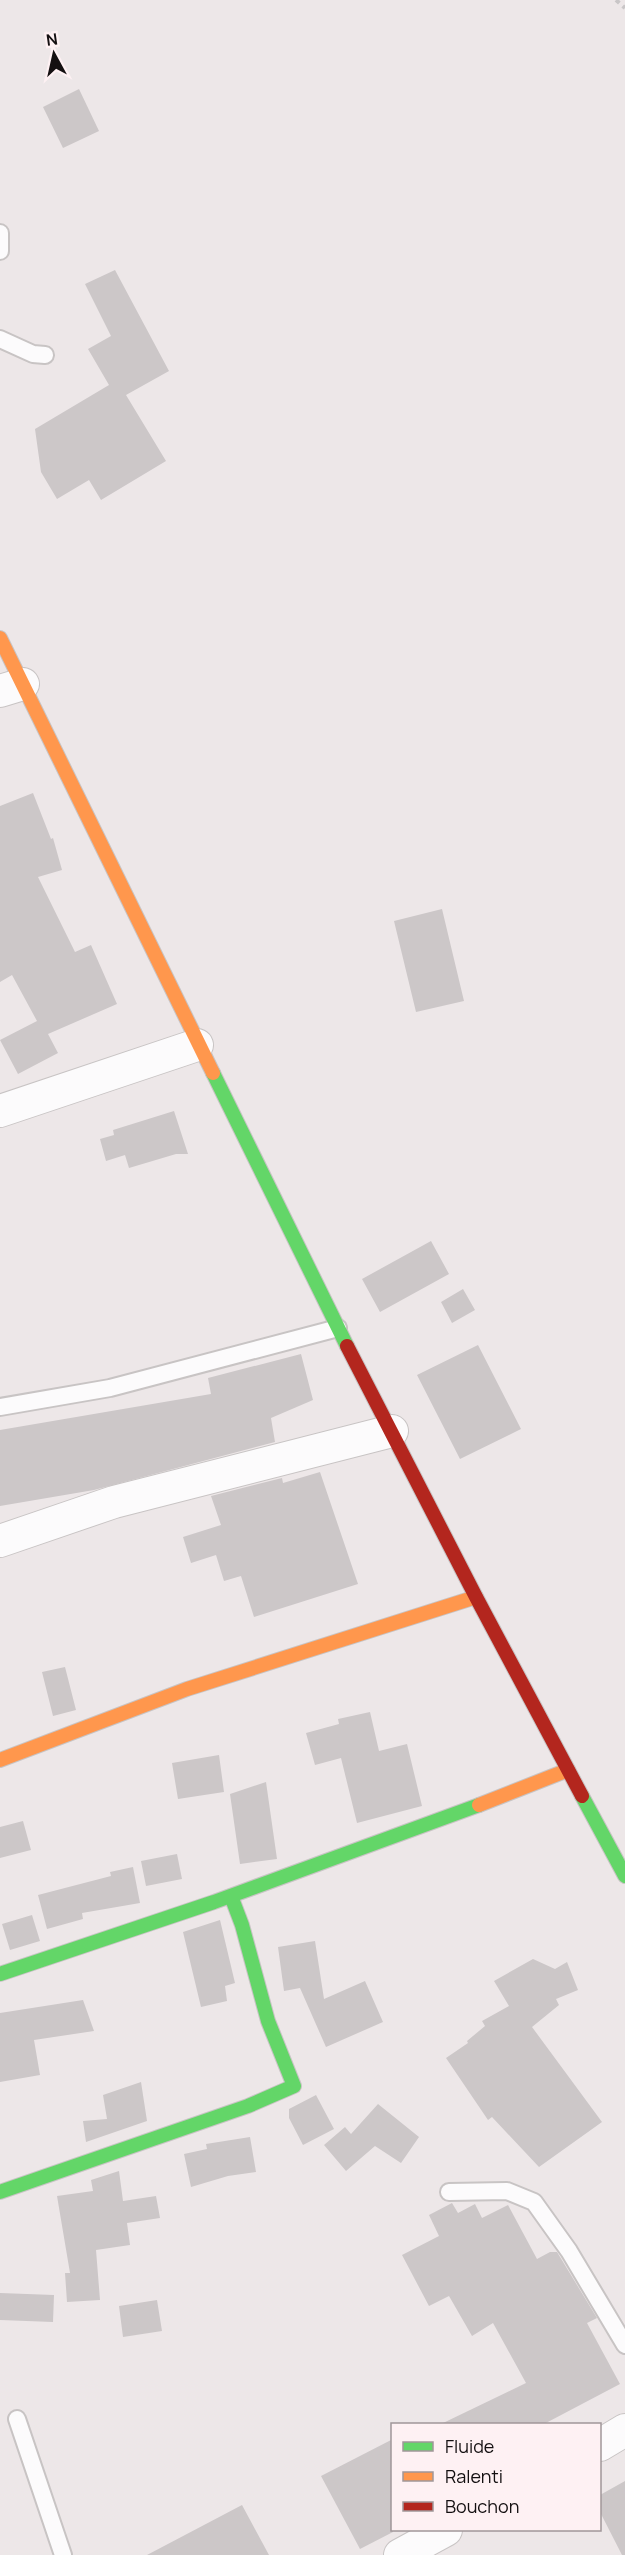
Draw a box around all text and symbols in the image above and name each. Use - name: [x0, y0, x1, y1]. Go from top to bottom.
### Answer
- north arrow: [24, 24, 84, 84]
- text: N: [45, 27, 59, 51]
- legend: [391, 2423, 601, 2531]
- text: Fluide: [445, 2434, 494, 2458]
- text: Ralenti: [445, 2464, 503, 2488]
- text: Bouchon: [445, 2494, 519, 2518]

